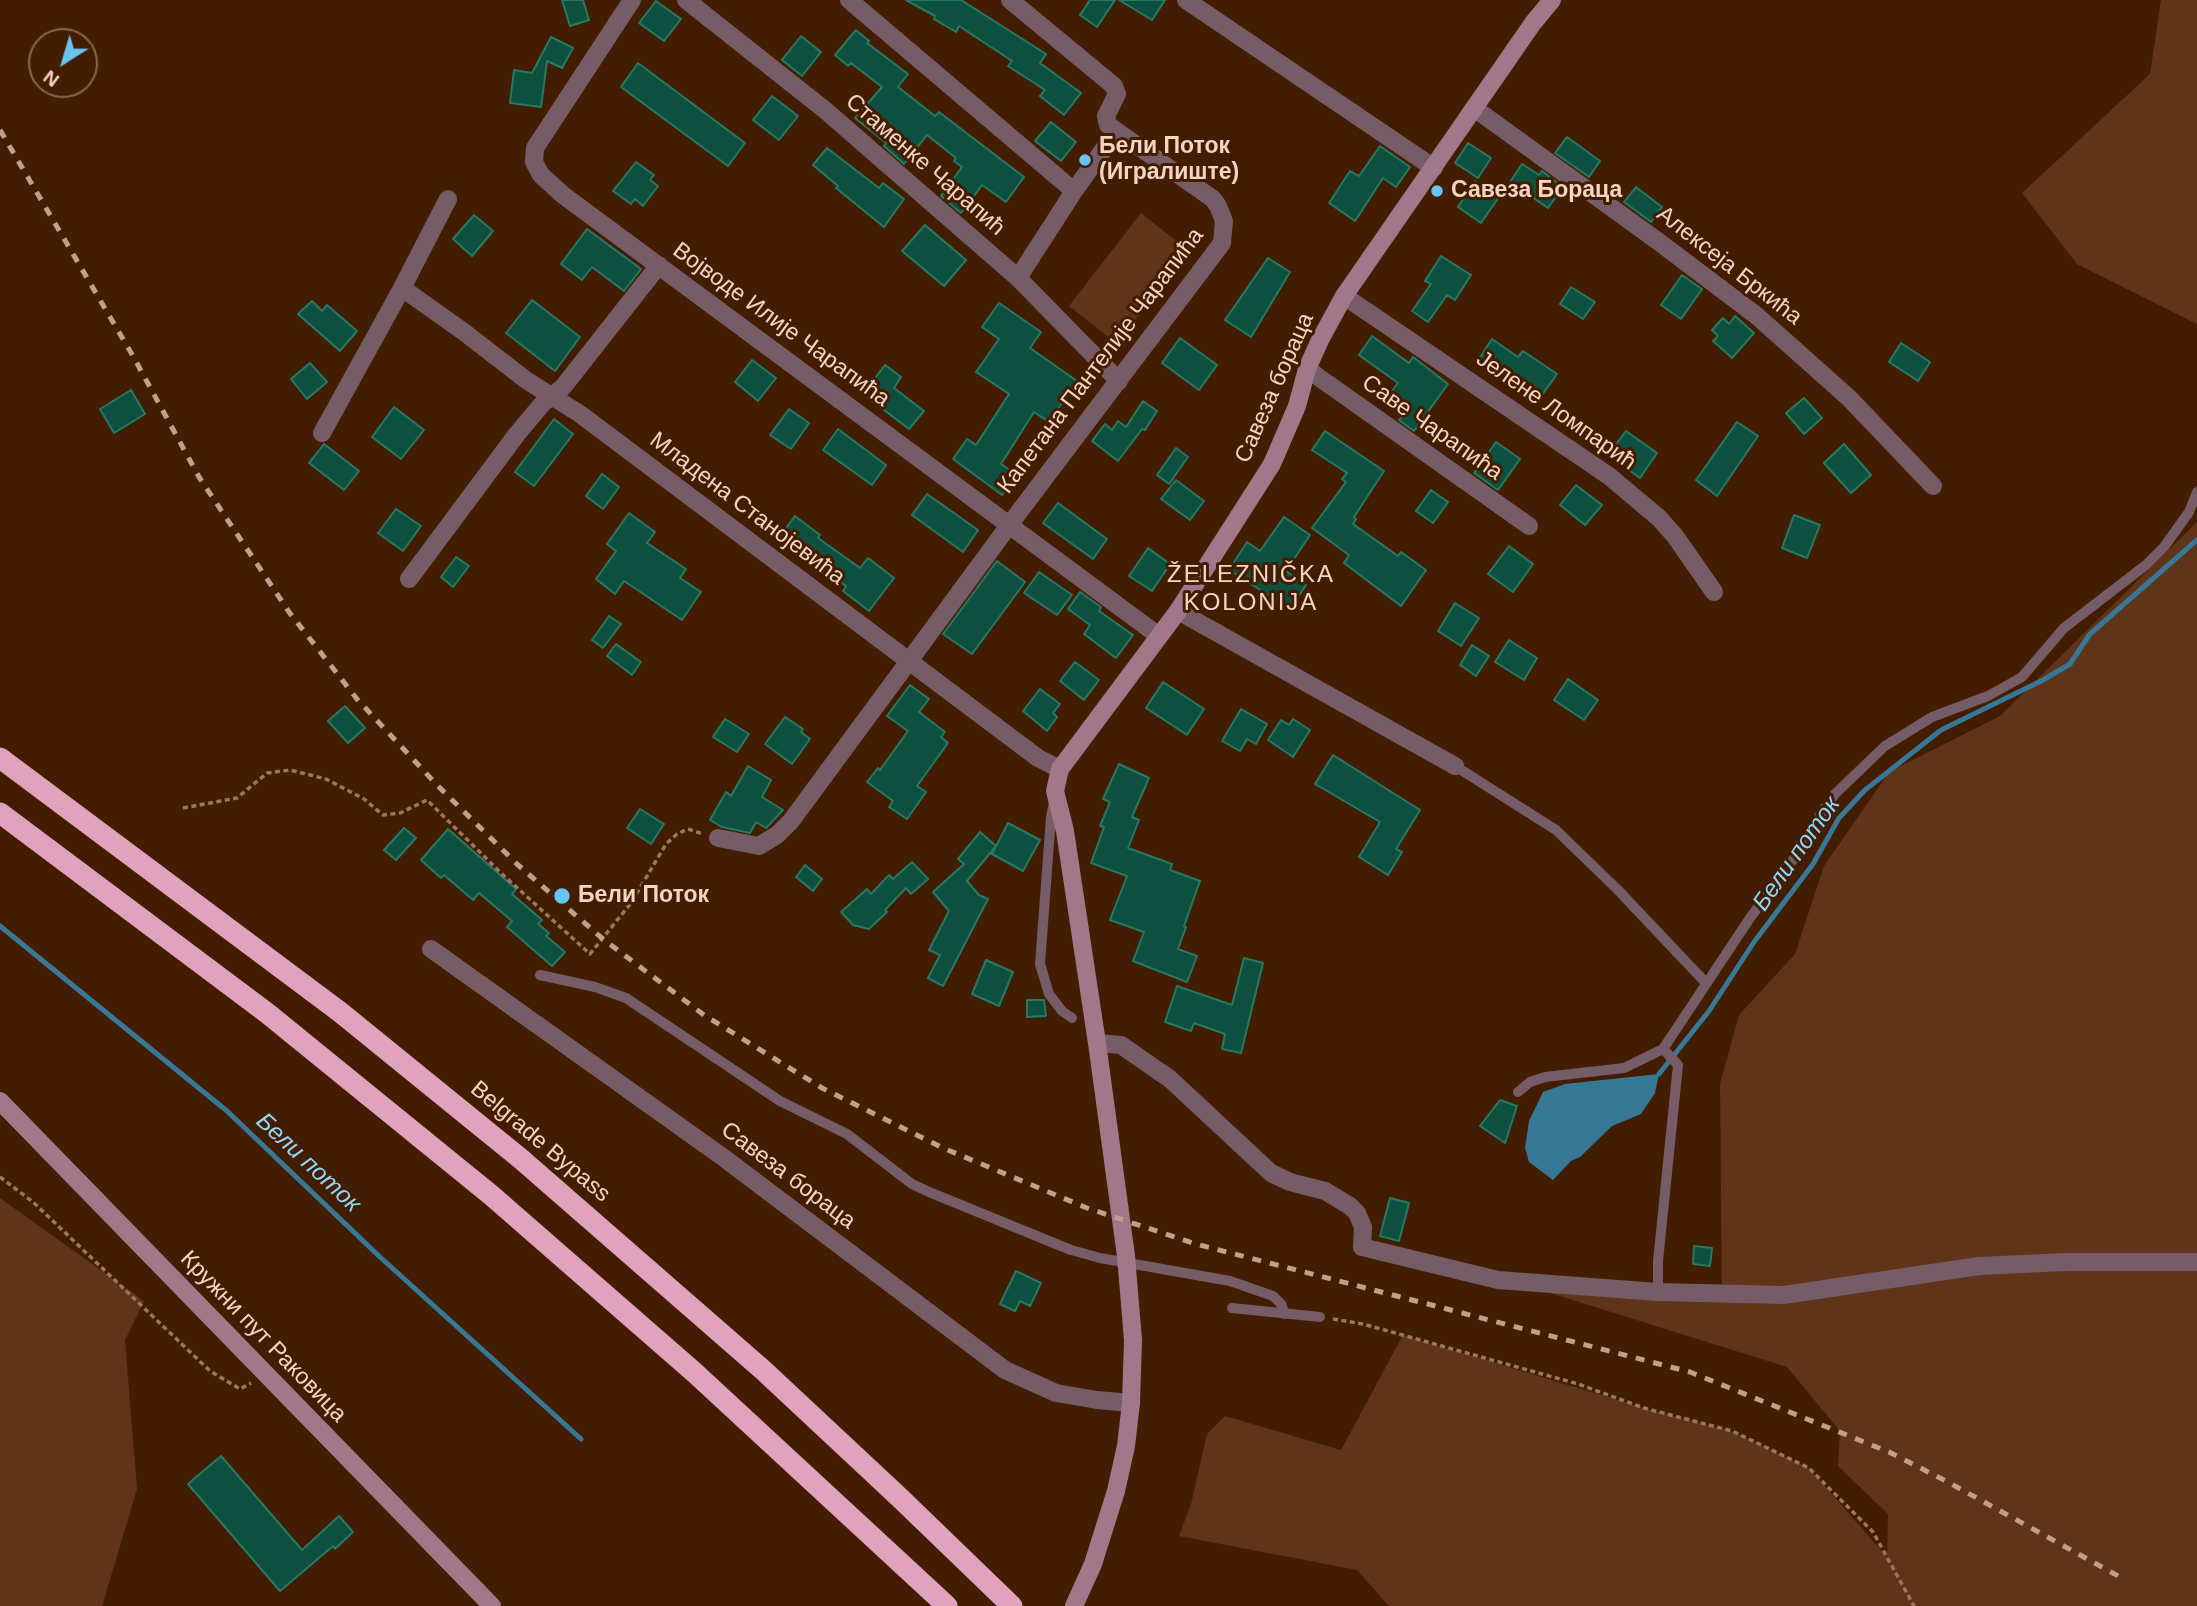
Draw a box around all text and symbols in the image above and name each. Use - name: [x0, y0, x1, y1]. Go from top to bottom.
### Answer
- north arrow: [28, 28, 98, 98]
- text: N: [39, 66, 63, 91]
- street label: Стаменке Чарапић: [840, 88, 1010, 242]
- place label: Бели Поток (Игралиште): [1099, 133, 1239, 187]
- marker: Бели Поток (Игралиште): [1077, 152, 1093, 168]
- place label: Савеза Бораца: [1451, 177, 1622, 205]
- marker: Савеза Бораца: [1429, 183, 1445, 199]
- street label: Алексеја Бркића: [1651, 201, 1807, 331]
- street label: Капетана Пантелије Чарапића: [992, 223, 1210, 499]
- street label: Војводе Илије Чарапића: [667, 237, 895, 413]
- street label: Савеза бораца: [1230, 309, 1320, 467]
- street label: Јелене Ломпарић: [1471, 345, 1641, 477]
- street label: Саве Чарапића: [1356, 369, 1508, 487]
- street label: Младена Станојевића: [644, 427, 850, 591]
- district label: ŽELEZNIČKA KOLONIJA: [1168, 561, 1334, 617]
- water label: Бели поток: [1747, 791, 1847, 917]
- place label: Бели Поток: [578, 882, 709, 910]
- marker: Бели Поток: [552, 886, 572, 906]
- street label: Belgrade Bypass: [465, 1076, 615, 1208]
- water label: Бели поток: [250, 1107, 366, 1219]
- street label: Савеза бораца: [715, 1116, 861, 1236]
- street label: Кружни пут Раковица: [174, 1246, 352, 1428]

